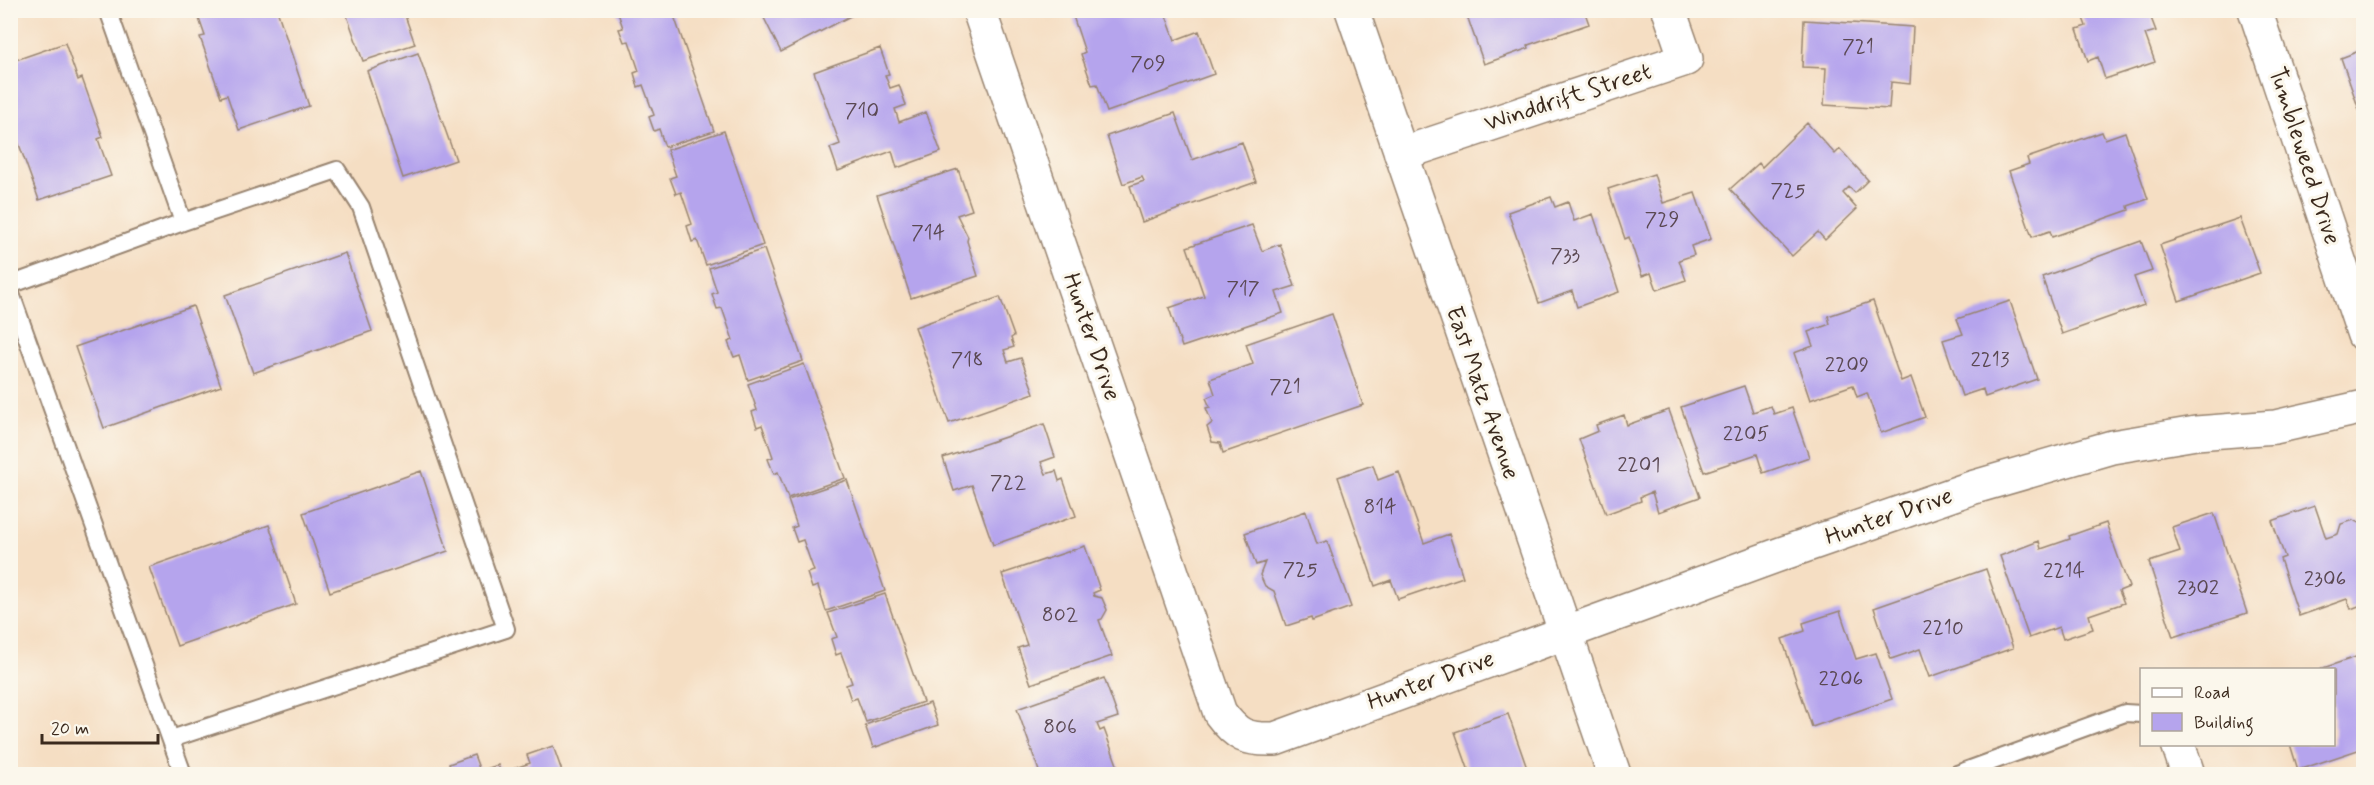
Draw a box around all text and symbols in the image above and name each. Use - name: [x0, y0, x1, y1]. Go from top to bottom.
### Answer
- house number: 721: [1842, 33, 1874, 61]
- house number: 709: [1130, 50, 1166, 78]
- street label: Winddrift Street: [1480, 56, 1656, 140]
- street label: Tumbleweed Drive: [2261, 63, 2347, 249]
- house number: 710: [845, 97, 879, 125]
- house number: 725: [1770, 177, 1806, 205]
- house number: 729: [1645, 206, 1679, 234]
- house number: 714: [911, 219, 945, 247]
- house number: 733: [1550, 242, 1581, 270]
- street label: Hunter Drive: [1055, 269, 1127, 405]
- house number: 717: [1226, 275, 1260, 303]
- street label: East Matz Avenue: [1438, 302, 1526, 484]
- house number: 718: [950, 346, 984, 374]
- house number: 2213: [1970, 346, 2010, 374]
- house number: 2209: [1825, 351, 1869, 379]
- house number: 721: [1269, 373, 1301, 401]
- house number: 2205: [1723, 420, 1769, 448]
- house number: 2201: [1617, 451, 1661, 479]
- house number: 722: [990, 469, 1026, 497]
- street label: Hunter Drive: [1821, 481, 1957, 553]
- house number: 814: [1363, 493, 1397, 521]
- house number: 725: [1282, 556, 1318, 584]
- house number: 2214: [2043, 557, 2085, 585]
- house number: 2306: [2304, 565, 2346, 593]
- house number: 2302: [2177, 574, 2219, 602]
- house number: 802: [1042, 601, 1078, 629]
- house number: 2210: [1922, 614, 1964, 642]
- street label: Hunter Drive: [1363, 644, 1499, 718]
- house number: 2206: [1819, 665, 1863, 693]
- legend: [2140, 668, 2335, 746]
- text: Road: [2194, 681, 2230, 705]
- scale bar: [42, 707, 158, 745]
- text: Building: [2194, 711, 2254, 737]
- house number: 806: [1043, 713, 1077, 741]
- text: 20 m: [51, 717, 89, 741]

